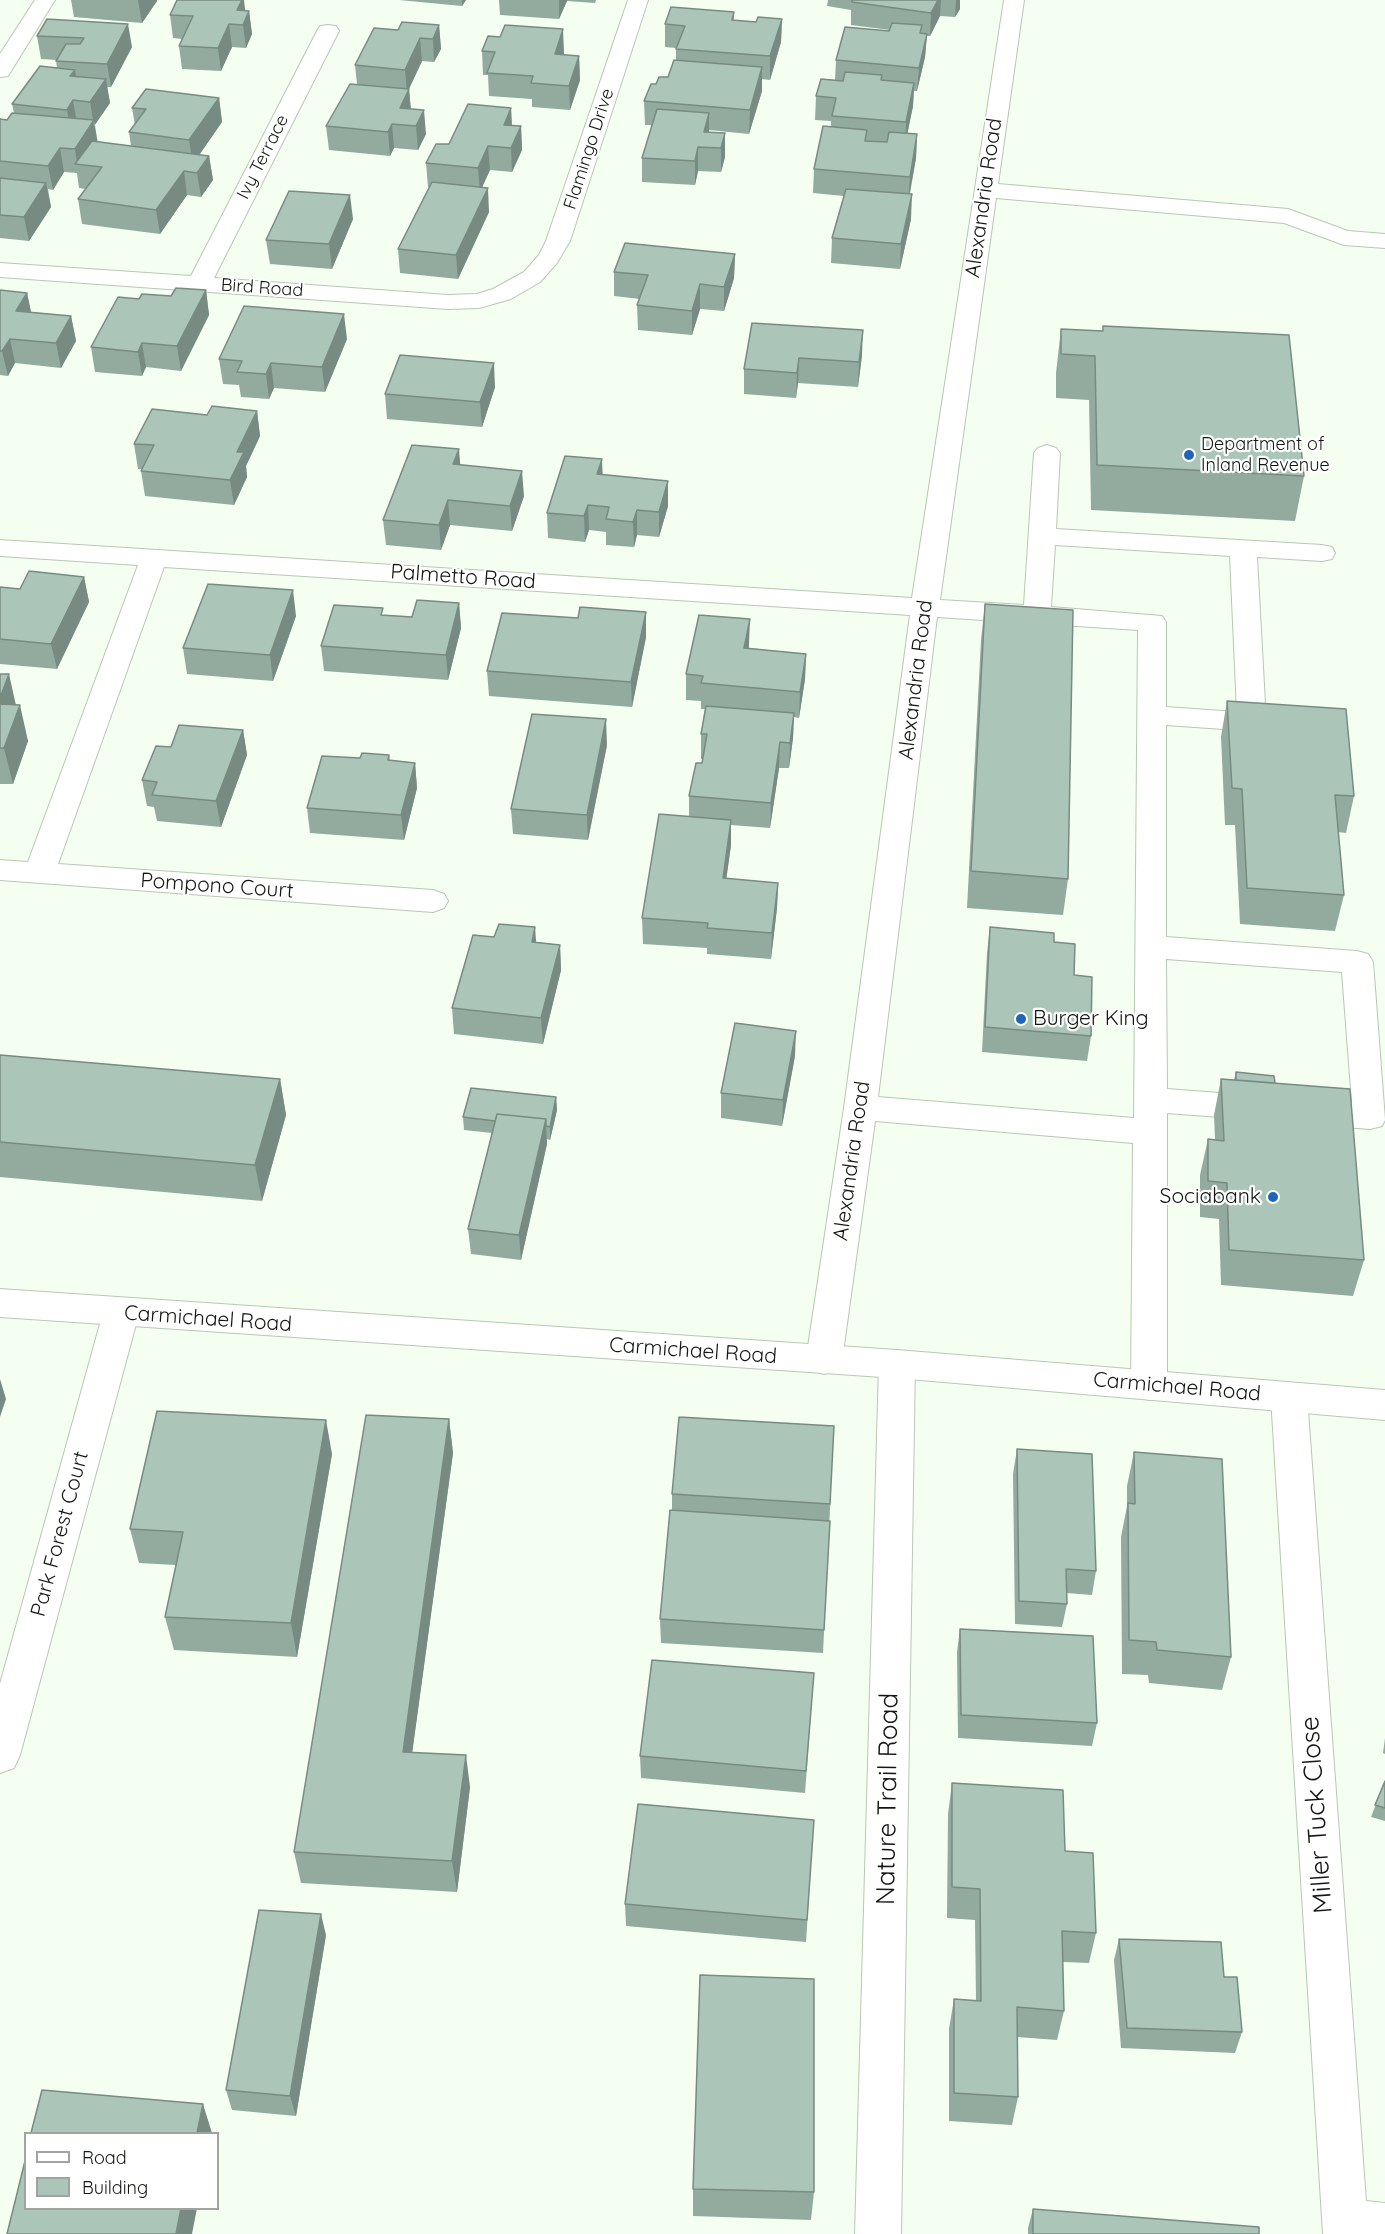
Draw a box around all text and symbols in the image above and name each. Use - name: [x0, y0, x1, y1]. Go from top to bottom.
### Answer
- street label: Flamingo Drive: [559, 86, 619, 212]
- street label: Ivy Terrace: [232, 111, 294, 203]
- street label: Alexandria Road: [960, 117, 1008, 279]
- street label: Bird Road: [220, 274, 304, 302]
- place label: Department of Inland Revenue: [1201, 434, 1330, 476]
- marker: Department of Inland Revenue: [1182, 448, 1196, 462]
- street label: Palmetto Road: [389, 559, 537, 595]
- street label: Alexandria Road: [894, 599, 938, 761]
- street label: Pompono Court: [139, 868, 295, 904]
- place label: Burger King: [1033, 1006, 1149, 1032]
- marker: Burger King: [1014, 1012, 1028, 1026]
- street label: Alexandria Road: [828, 1080, 876, 1242]
- place label: Sociabank: [1160, 1184, 1261, 1210]
- marker: Sociabank: [1266, 1190, 1280, 1204]
- street label: Carmichael Road: [123, 1301, 293, 1337]
- street label: Carmichael Road: [608, 1333, 778, 1369]
- street label: Carmichael Road: [1092, 1367, 1262, 1407]
- street label: Park Forest Court: [26, 1449, 94, 1619]
- street label: Nature Trail Road: [871, 1693, 905, 1905]
- street label: Miller Tuck Close: [1295, 1715, 1339, 1915]
- legend: [24, 2132, 219, 2210]
- text: Road: [82, 2146, 127, 2169]
- text: Building: [82, 2176, 148, 2199]

